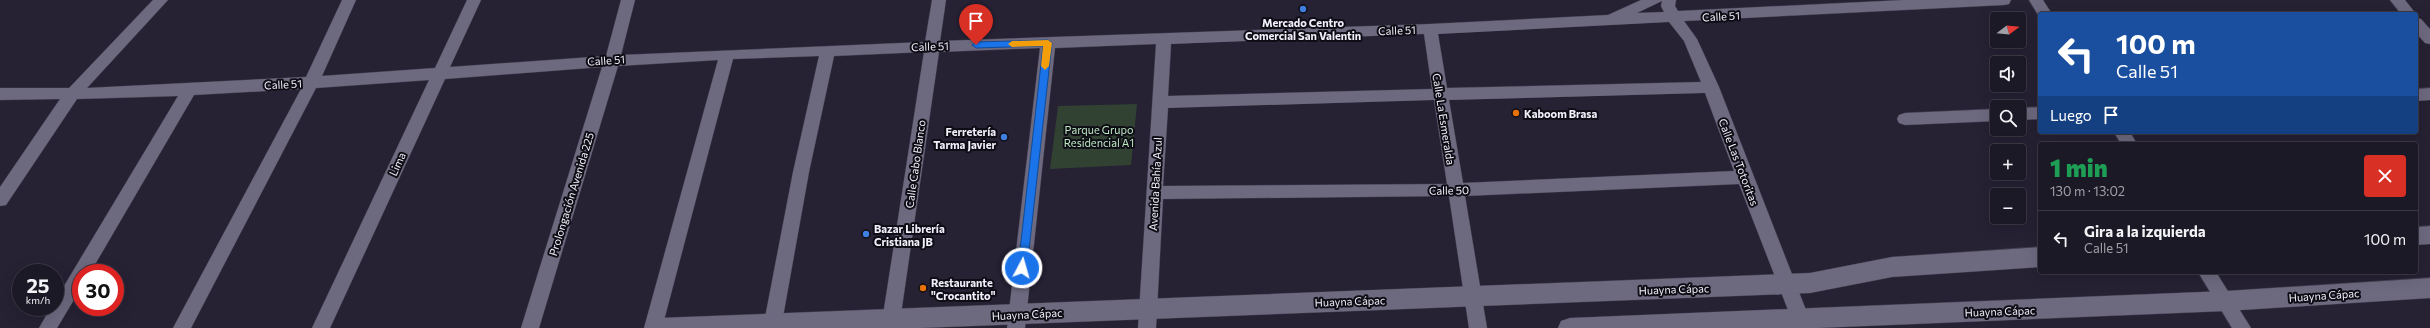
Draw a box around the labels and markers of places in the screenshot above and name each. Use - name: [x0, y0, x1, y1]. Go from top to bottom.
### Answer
- pin: [959, 4, 993, 45]
- marker: Mercado Centro Comercial San Valentin: [1298, 4, 1308, 14]
- place label: Mercado Centro Comercial San Valentin: [1245, 16, 1361, 42]
- place label: Kaboom Brasa: [1524, 107, 1597, 120]
- marker: Kaboom Brasa: [1511, 108, 1521, 118]
- place label: Ferretería Tarma Javier: [933, 125, 996, 152]
- marker: Ferretería Tarma Javier: [999, 132, 1009, 142]
- place label: Bazar Librería Cristiana JB: [874, 222, 945, 249]
- marker: Bazar Librería Cristiana JB: [861, 229, 871, 239]
- place label: Restaurante "Crocantito": [931, 276, 996, 302]
- marker: Restaurante "Crocantito": [918, 283, 928, 293]

